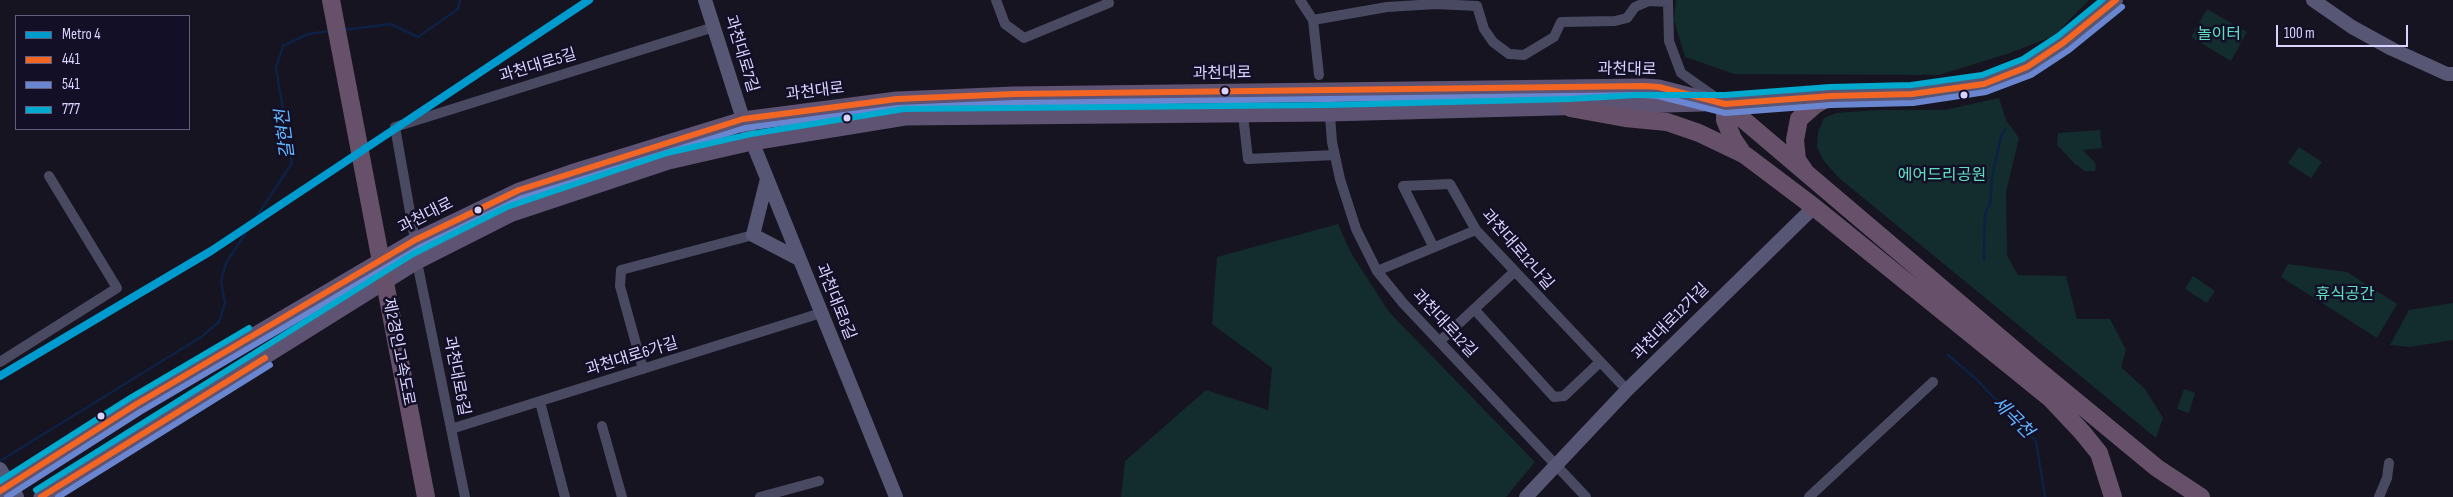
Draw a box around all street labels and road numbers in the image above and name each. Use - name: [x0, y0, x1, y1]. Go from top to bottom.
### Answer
- street label: 과천대로7길: [720, 13, 762, 95]
- street label: 과천대로5길: [497, 45, 579, 87]
- street label: 과천대로: [1597, 60, 1657, 80]
- street label: 과천대로: [1192, 64, 1252, 84]
- street label: 과천대로: [785, 79, 845, 105]
- street label: 과천대로: [395, 194, 457, 238]
- street label: 과천대로12나길: [1477, 206, 1557, 294]
- street label: 과천대로8길: [811, 261, 859, 343]
- street label: 과천대로12가길: [1629, 280, 1713, 364]
- street label: 과천대로12길: [1408, 286, 1480, 362]
- street label: 제2경인고속도로: [378, 296, 418, 408]
- street label: 과천대로6가길: [584, 334, 680, 380]
- street label: 과천대로6길: [439, 335, 473, 417]

